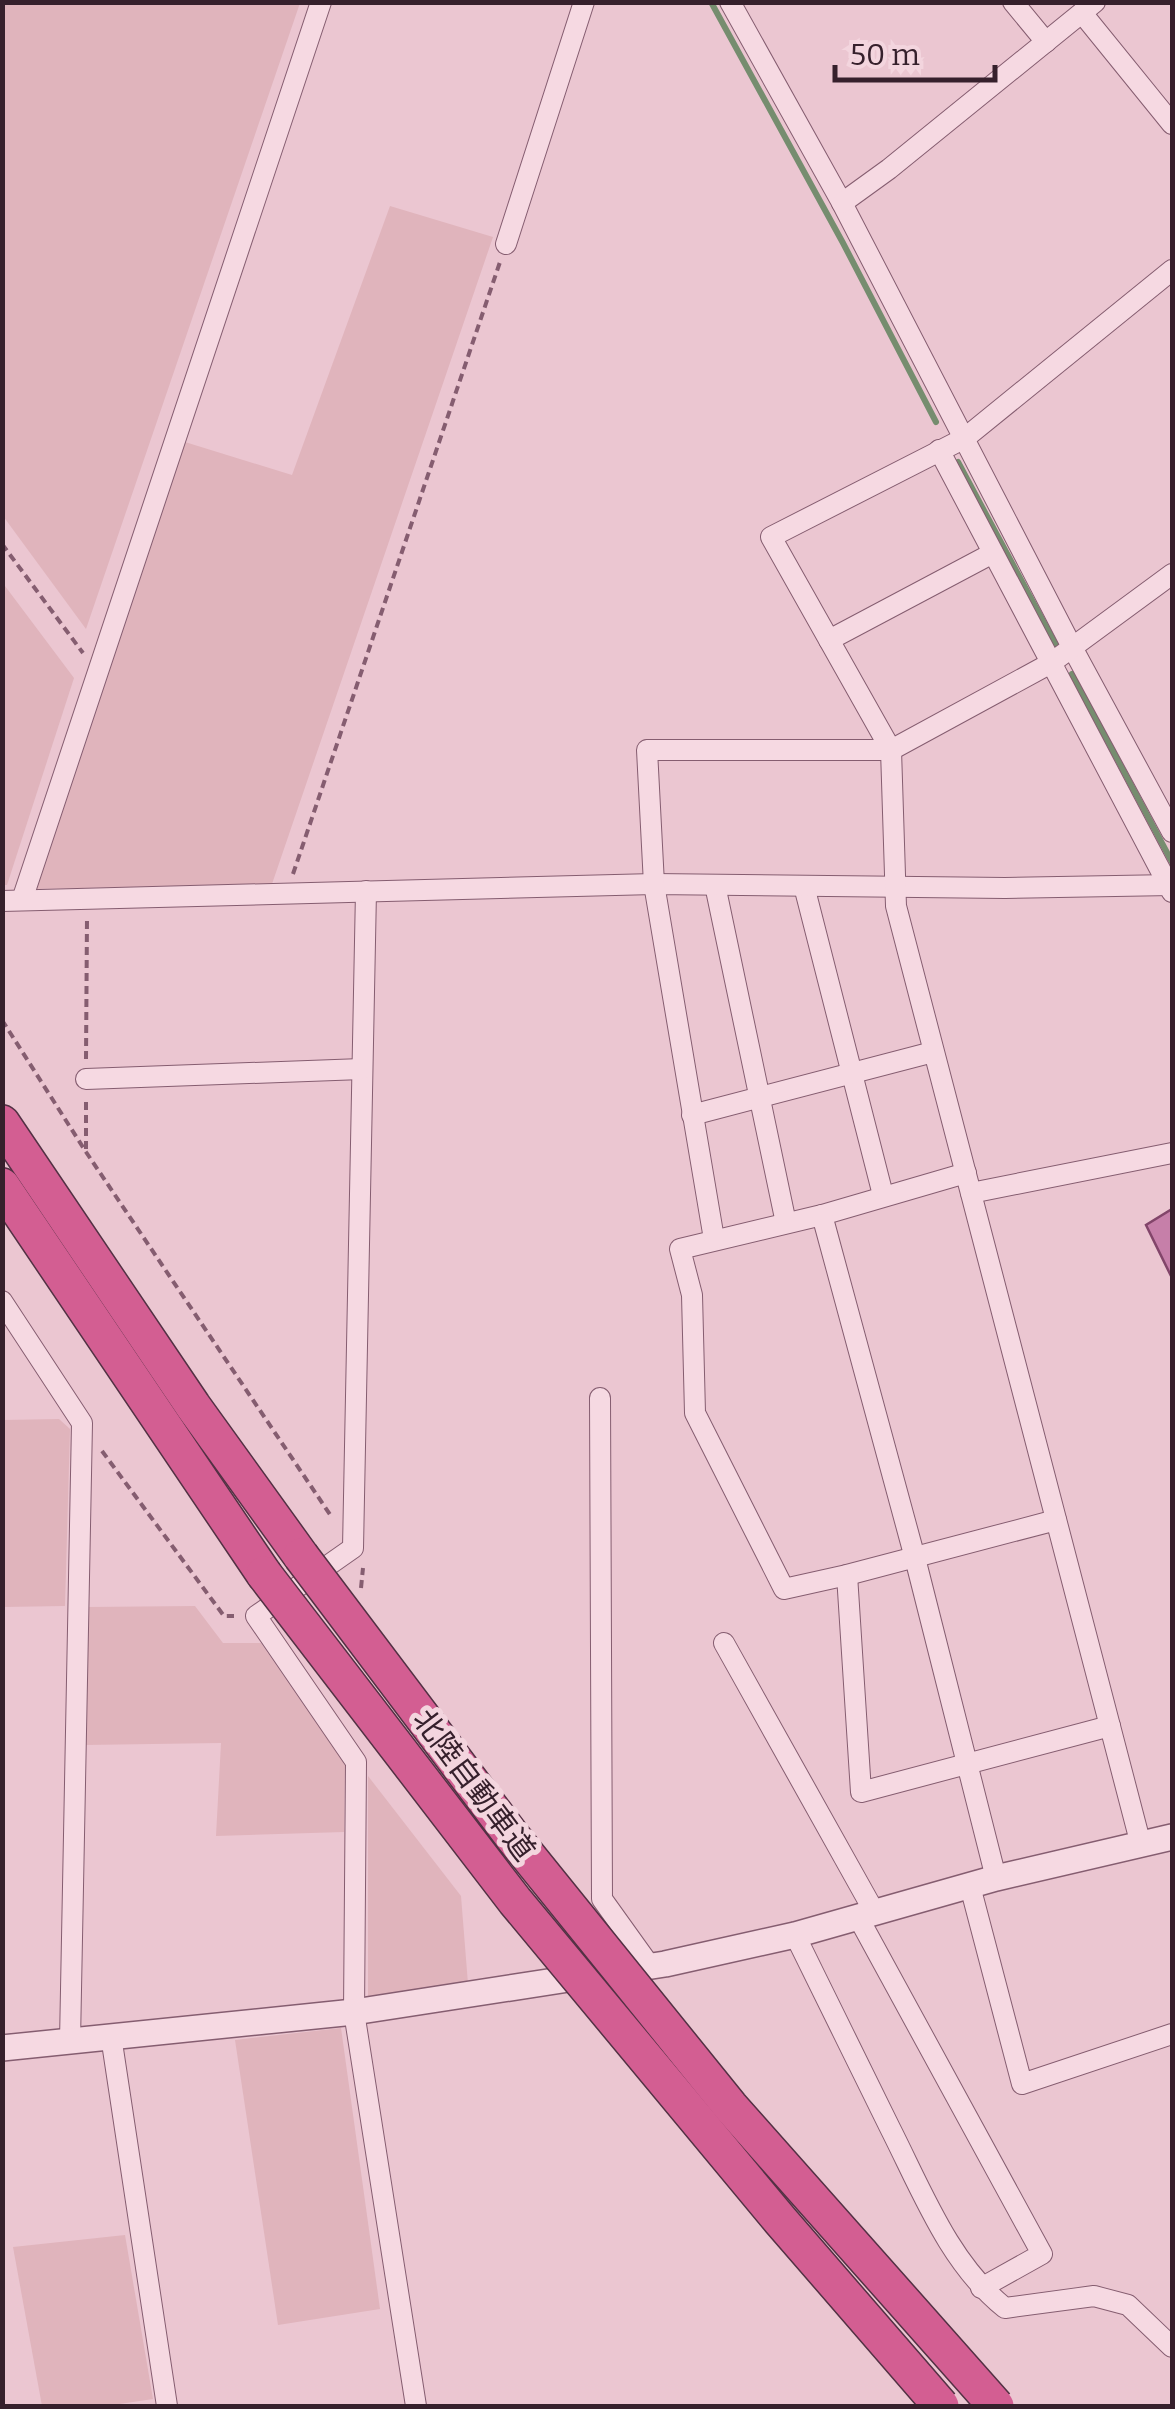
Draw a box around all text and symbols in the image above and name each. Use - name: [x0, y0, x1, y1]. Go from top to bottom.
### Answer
- scale bar: [835, 20, 995, 82]
- text: 50 m: [850, 37, 920, 73]
- street label: 北陸自動車道: [405, 1702, 543, 1868]

